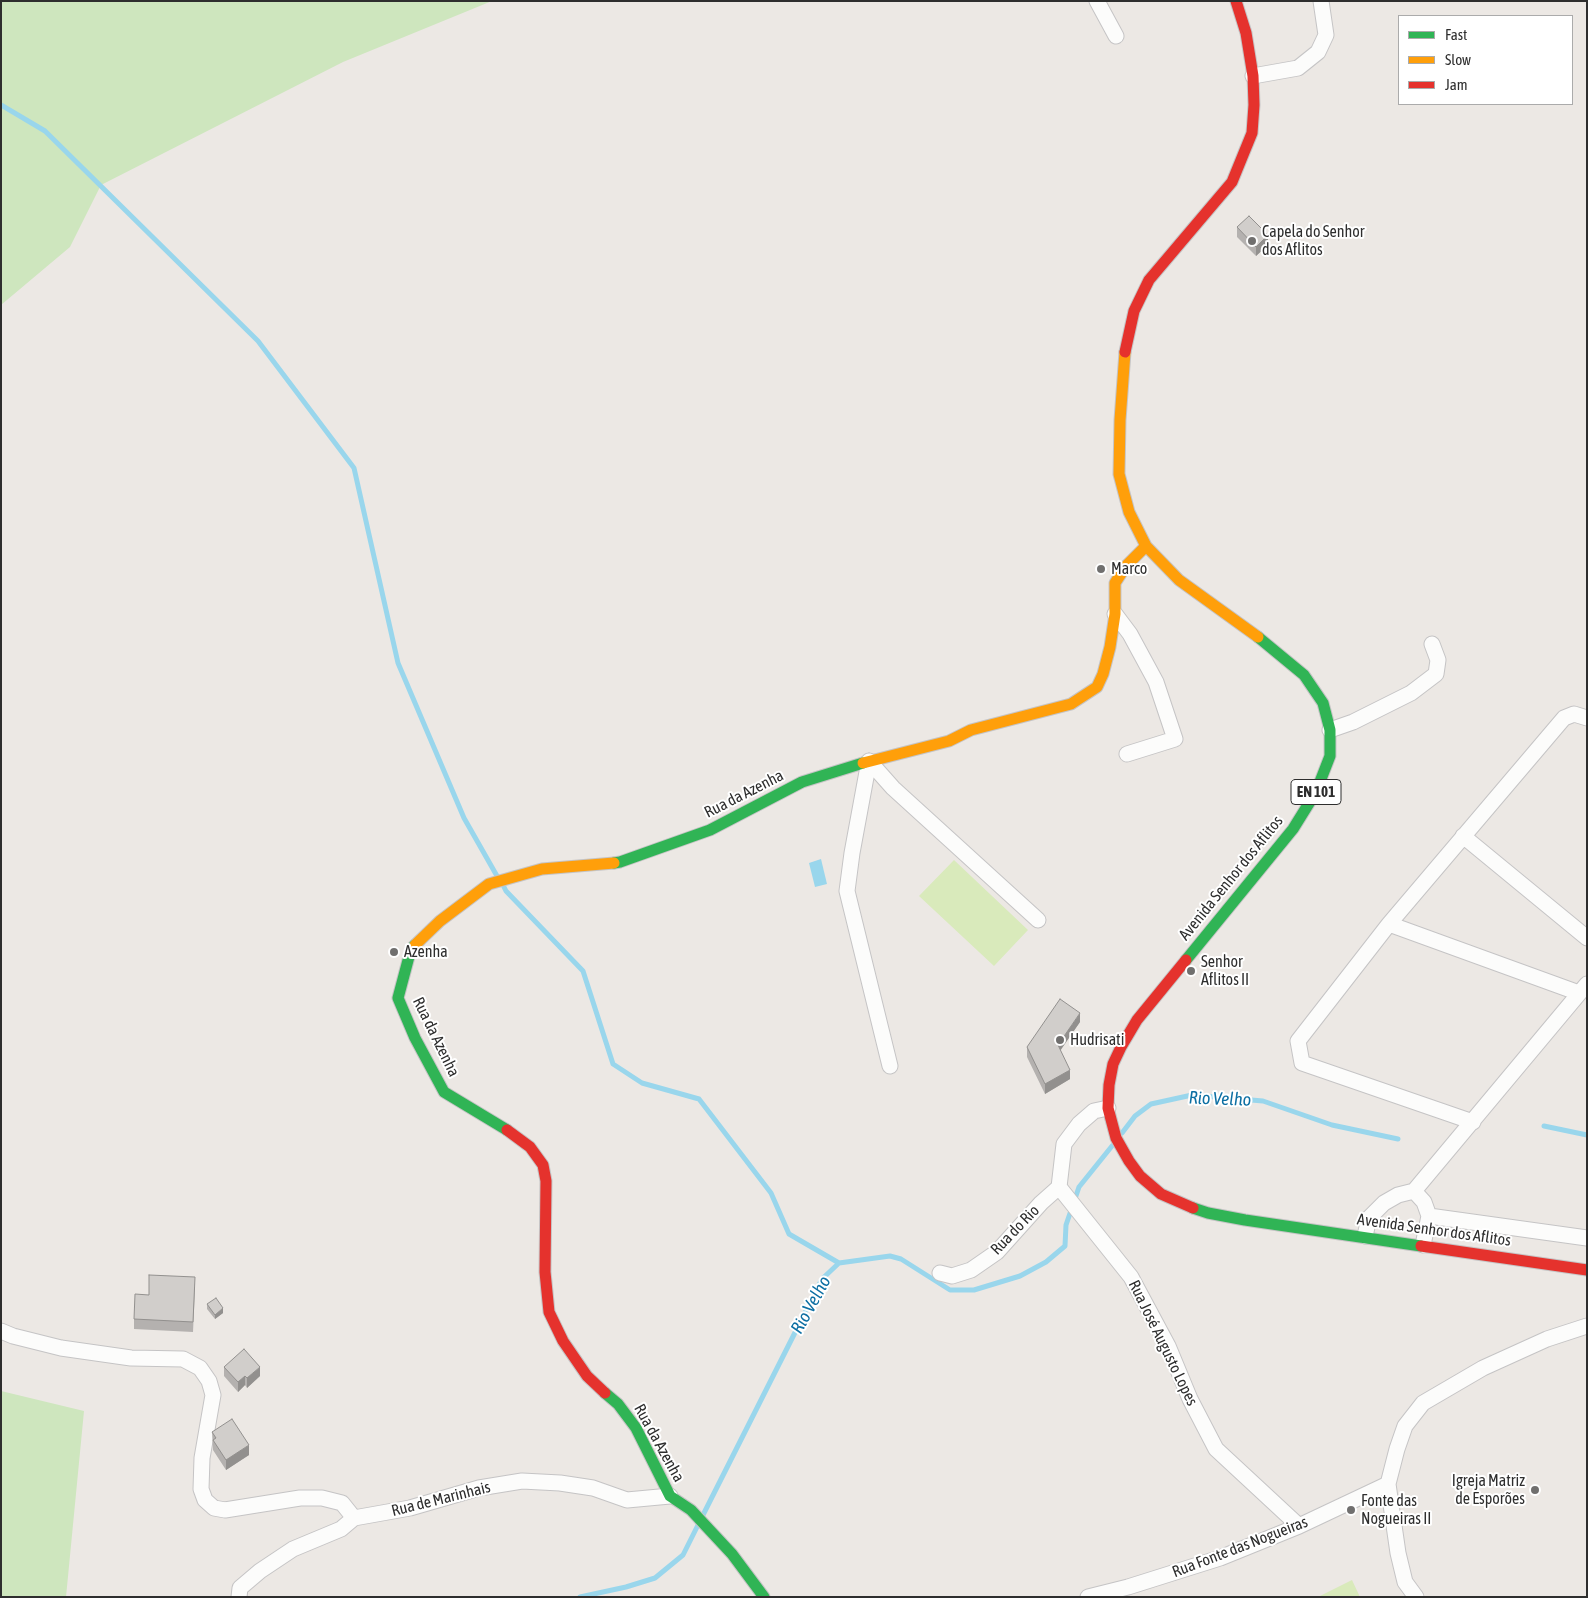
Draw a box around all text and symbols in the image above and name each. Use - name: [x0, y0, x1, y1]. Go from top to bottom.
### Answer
- legend: [1398, 15, 1573, 105]
- text: Fast: [1445, 26, 1467, 43]
- text: Slow: [1445, 51, 1471, 68]
- text: Jam: [1445, 76, 1468, 93]
- place label: Capela do Senhor dos Aflitos: [1262, 222, 1364, 260]
- marker: Capela do Senhor dos Aflitos: [1246, 235, 1258, 247]
- place label: Marco: [1111, 559, 1147, 579]
- marker: Marco: [1095, 563, 1107, 575]
- street label: Rua da Azenha: [701, 766, 787, 822]
- road number: EN 101: [1291, 780, 1341, 804]
- street label: Avenida Senhor dos Aflitos: [1175, 812, 1287, 944]
- place label: Azenha: [404, 942, 448, 962]
- marker: Azenha: [388, 946, 400, 958]
- place label: Senhor Aflitos II: [1201, 952, 1249, 990]
- marker: Senhor Aflitos II: [1185, 965, 1197, 977]
- street label: Rua da Azenha: [408, 994, 464, 1080]
- place label: Hudrisati: [1070, 1030, 1124, 1050]
- marker: Hudrisati: [1054, 1034, 1066, 1046]
- water label: Rio Velho: [1188, 1087, 1252, 1111]
- street label: Rua do Rio: [987, 1201, 1043, 1259]
- street label: Avenida Senhor dos Aflitos: [1356, 1210, 1512, 1250]
- water label: Rio Velho: [786, 1272, 836, 1338]
- street label: Rua José Augusto Lopes: [1124, 1277, 1202, 1409]
- street label: Rua da Azenha: [630, 1401, 688, 1485]
- place label: Igreja Matriz de Esporões: [1452, 1471, 1525, 1509]
- street label: Rua de Marinhais: [390, 1477, 492, 1521]
- marker: Igreja Matriz de Esporões: [1529, 1484, 1541, 1496]
- place label: Fonte das Nogueiras II: [1361, 1491, 1431, 1529]
- marker: Fonte das Nogueiras II: [1345, 1504, 1357, 1516]
- street label: Rua Fonte das Nogueiras: [1170, 1512, 1310, 1582]

